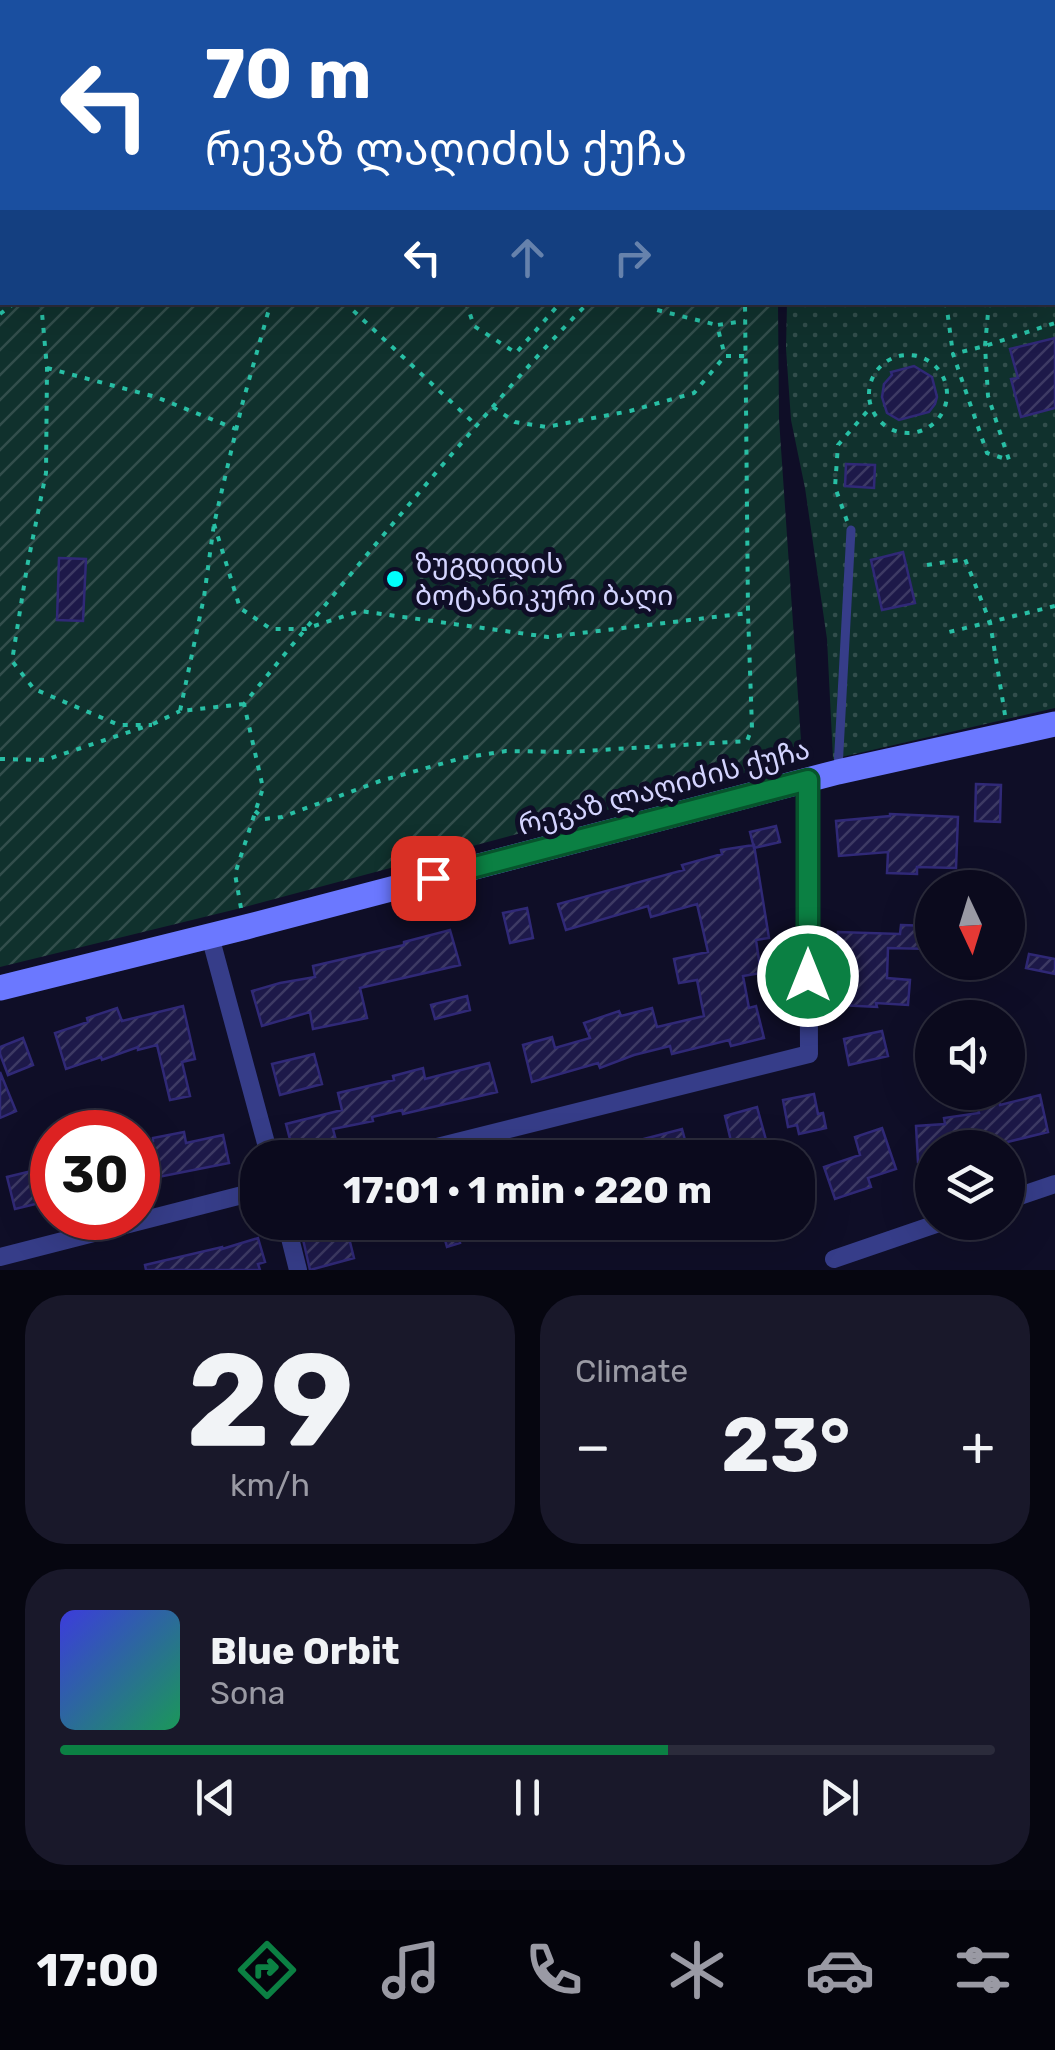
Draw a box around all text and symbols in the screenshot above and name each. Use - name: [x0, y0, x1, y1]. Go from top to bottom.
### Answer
- text: 70 m: [205, 33, 372, 116]
- icon: left: [40, 40, 170, 170]
- text: რევაზ ლაღიძის ქუჩა: [205, 123, 687, 176]
- icon: left: [395, 230, 450, 285]
- icon: ahead: [500, 230, 555, 285]
- icon: right: [605, 230, 660, 285]
- place label: ზუგდიდის ბოტანიკური ბაღი: [415, 547, 673, 612]
- marker: ზუგდიდის ბოტანიკური ბაღი: [384, 568, 406, 590]
- street label: რევაზ ლაღიძის ქუჩა: [515, 732, 813, 842]
- pin: [391, 836, 476, 921]
- icon: arrive: [406, 851, 461, 906]
- north arrow: [915, 870, 1025, 980]
- map controls: [915, 870, 1025, 1240]
- position arrow: [756, 924, 860, 1028]
- button: sound: [915, 1000, 1025, 1110]
- speed limit sign: 30: [30, 1110, 160, 1240]
- button: layers: [915, 1130, 1025, 1240]
- text: 17:01 · 1 min · 220 m: [343, 1167, 712, 1213]
- text: 29: [186, 1323, 354, 1478]
- text: Climate: [575, 1352, 688, 1390]
- text: 23°: [721, 1401, 850, 1490]
- text: −: [575, 1414, 611, 1479]
- text: +: [961, 1414, 995, 1479]
- text: km/h: [230, 1466, 310, 1504]
- text: Blue Orbit: [210, 1628, 400, 1674]
- text: Sona: [210, 1674, 285, 1712]
- icon: previous: [188, 1770, 243, 1825]
- icon: pause: [500, 1770, 555, 1825]
- icon: next: [812, 1770, 867, 1825]
- icon: directions: [232, 1935, 302, 2005]
- icon: music: [376, 1935, 446, 2005]
- icon: phone: [519, 1935, 589, 2005]
- icon: climate: [662, 1935, 732, 2005]
- icon: car: [805, 1935, 875, 2005]
- icon: filters: [948, 1935, 1018, 2005]
- text: 17:00: [37, 1944, 159, 1997]

